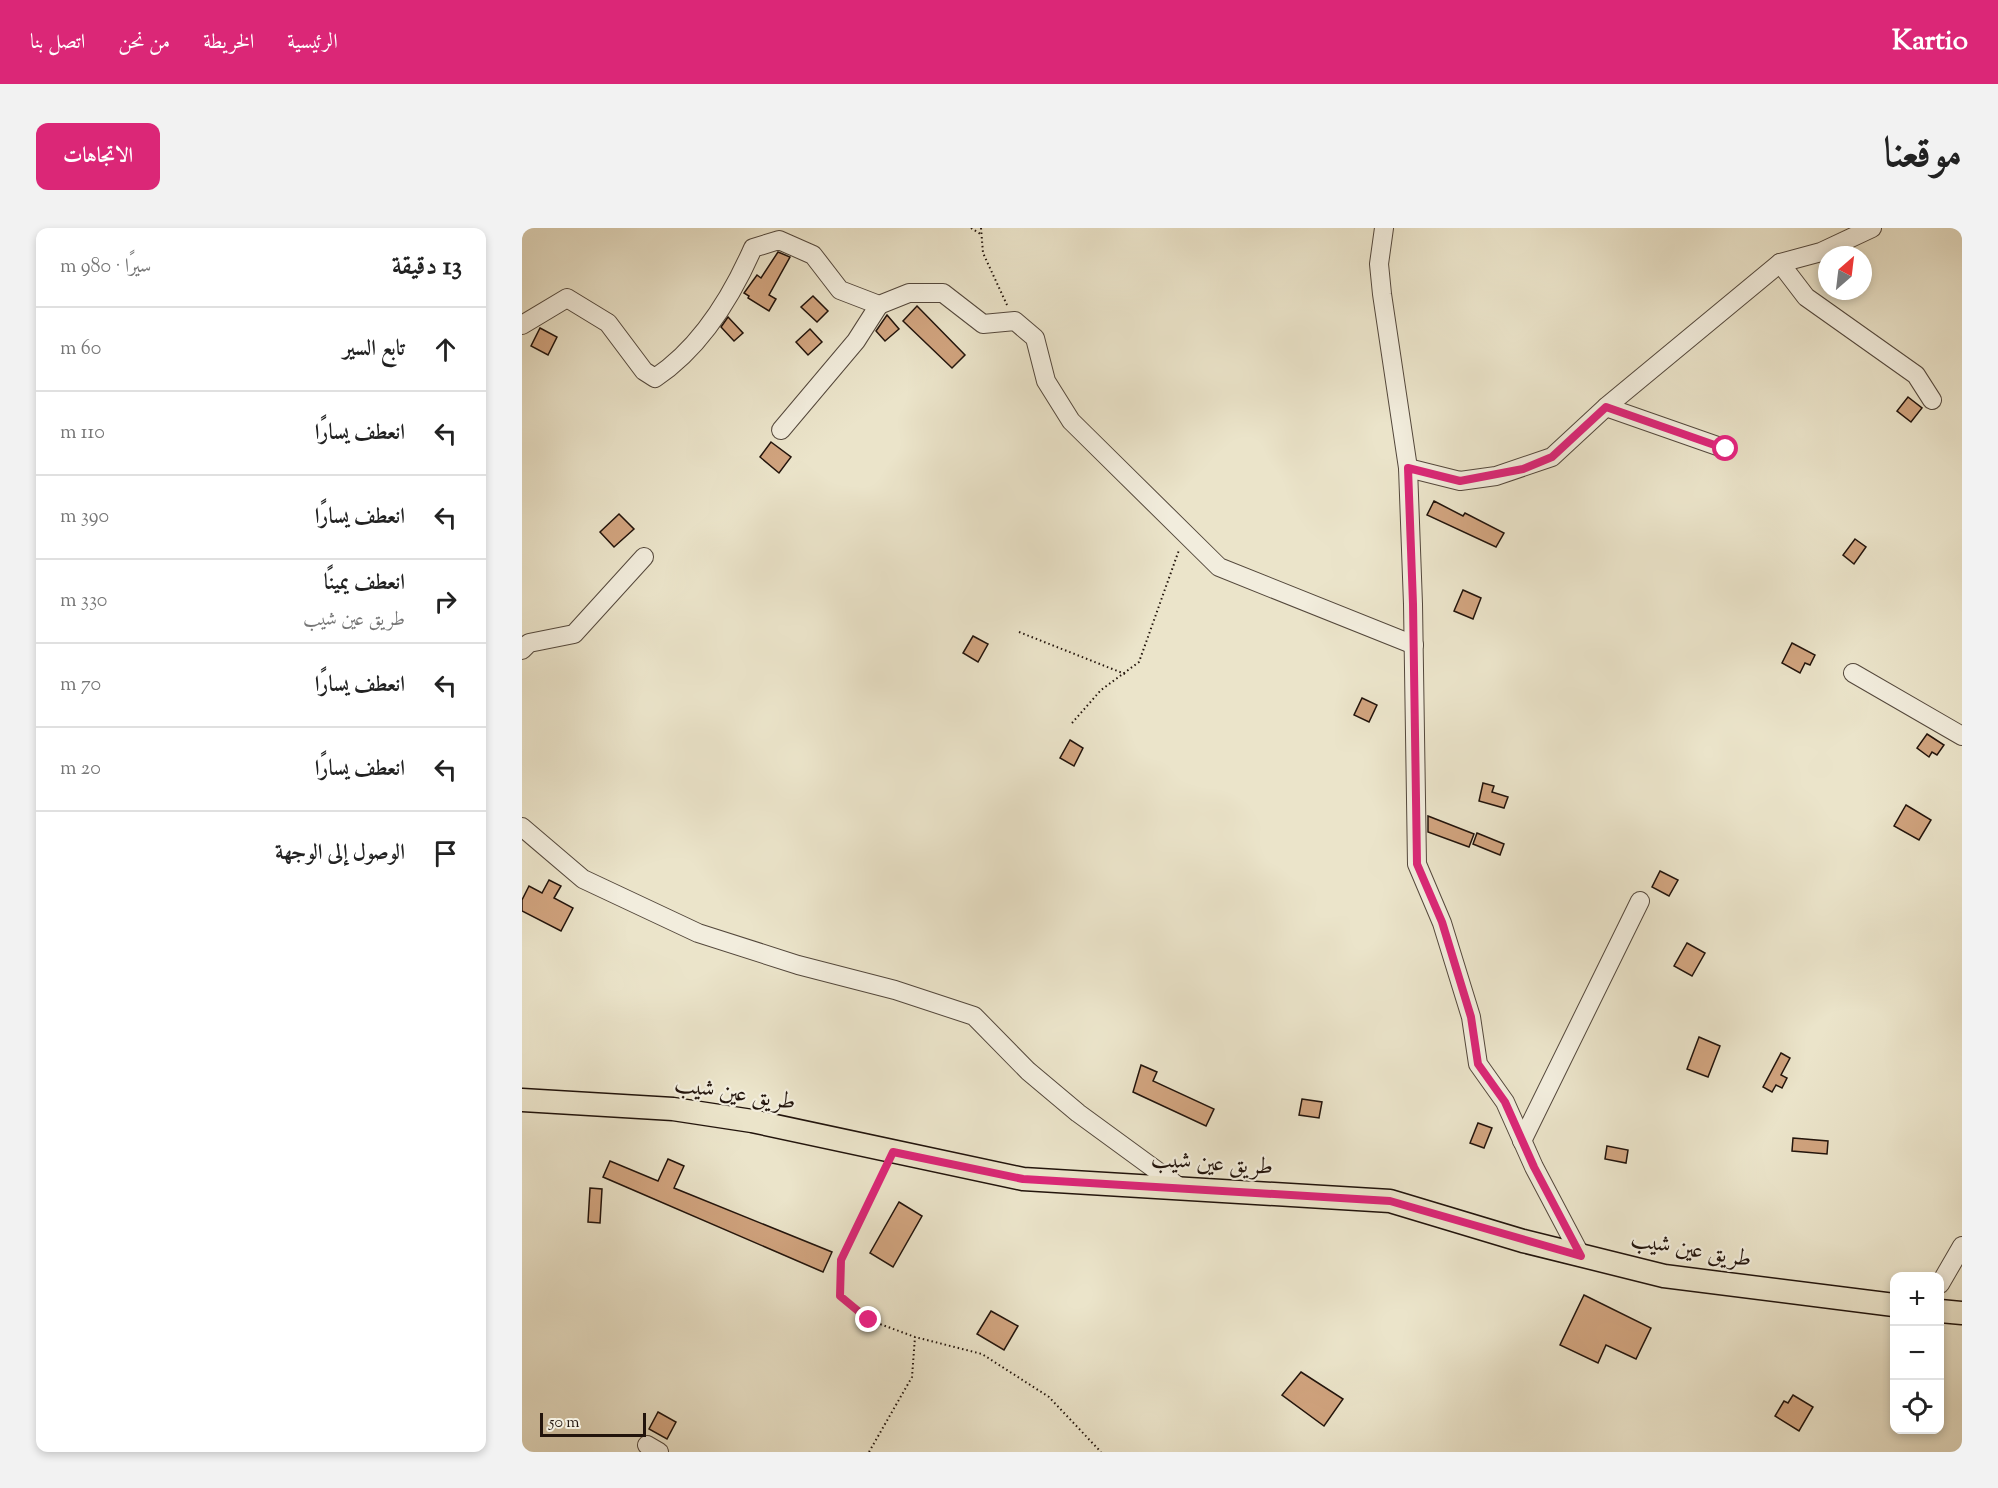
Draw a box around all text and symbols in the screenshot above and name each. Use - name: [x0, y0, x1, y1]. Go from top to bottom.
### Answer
- text: Kartio: [1892, 22, 1968, 62]
- text: اتصل بنا: [30, 28, 85, 58]
- text: من نحن: [118, 28, 170, 58]
- text: الخريطة: [203, 28, 254, 58]
- text: الرئيسية: [287, 28, 338, 58]
- button: الاتجاهات: [36, 123, 160, 190]
- text: موقعنا: [1884, 126, 1962, 186]
- north arrow: [1818, 246, 1872, 300]
- text: 13 دقيقة: [392, 249, 462, 286]
- text: سيرًا · 980 m: [60, 253, 151, 282]
- icon: ahead: [429, 333, 462, 366]
- text: تابع السير: [343, 334, 405, 366]
- text: 60 m: [60, 335, 101, 364]
- icon: left: [429, 417, 462, 450]
- text: انعطف يسارًا: [315, 418, 405, 450]
- text: 110 m: [60, 419, 105, 448]
- route start: [1712, 435, 1738, 461]
- icon: left: [429, 501, 462, 534]
- text: انعطف يسارًا: [315, 502, 405, 534]
- text: 390 m: [60, 503, 109, 532]
- text: انعطف يمينًا: [324, 568, 405, 600]
- icon: right: [429, 585, 462, 618]
- text: 330 m: [60, 587, 107, 616]
- text: طريق عين شيب: [303, 606, 405, 635]
- icon: left: [429, 669, 462, 702]
- text: انعطف يسارًا: [315, 670, 405, 702]
- text: 70 m: [60, 671, 101, 700]
- icon: left: [429, 753, 462, 786]
- text: انعطف يسارًا: [315, 754, 405, 786]
- text: 20 m: [60, 755, 101, 784]
- icon: arrive: [429, 837, 462, 870]
- text: الوصول إلى الوجهة: [275, 838, 405, 870]
- street label: طريق عين شيب: [672, 1068, 798, 1120]
- street label: طريق عين شيب: [1150, 1143, 1274, 1185]
- street label: طريق عين شيب: [1628, 1223, 1754, 1277]
- map controls: [1890, 1272, 1944, 1434]
- button: +: [1890, 1272, 1944, 1326]
- route end: [855, 1306, 881, 1332]
- button: −: [1890, 1326, 1944, 1380]
- button: locate: [1890, 1380, 1944, 1434]
- scale bar: [540, 1410, 646, 1438]
- text: 50 m: [549, 1412, 580, 1435]

